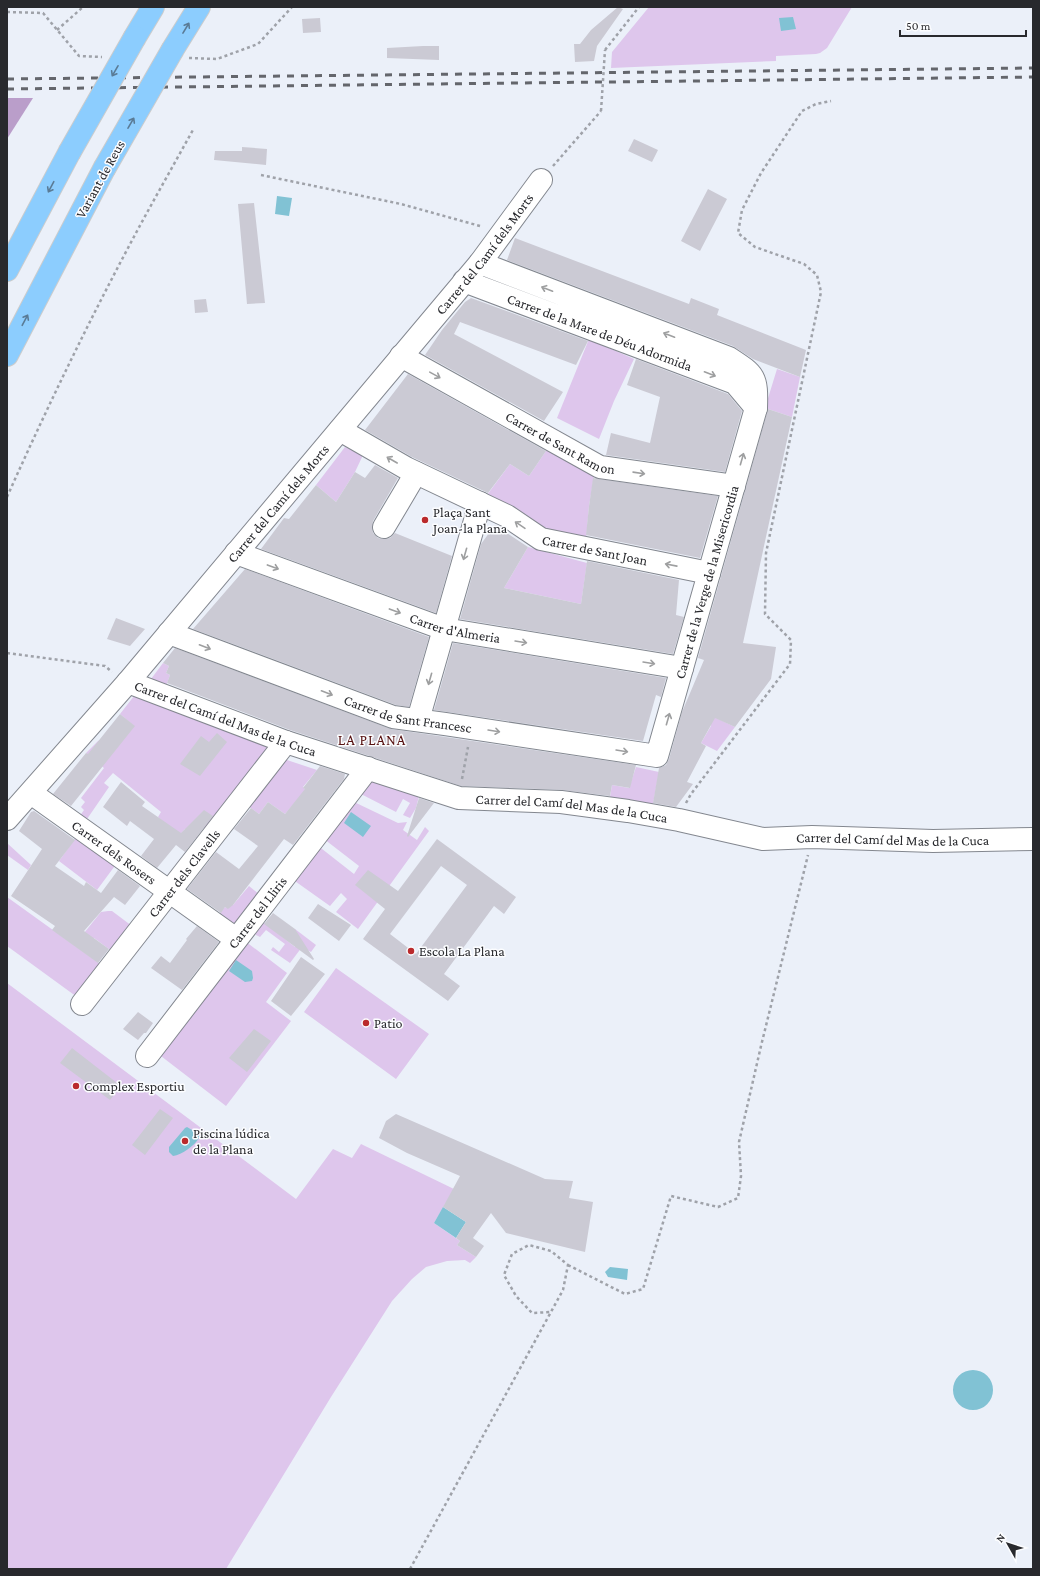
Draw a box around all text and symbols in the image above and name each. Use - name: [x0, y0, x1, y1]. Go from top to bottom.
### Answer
- scale bar: [900, 12, 1026, 38]
- text: 50 m: [906, 19, 931, 33]
- one-way arrow: [182, 23, 190, 34]
- one-way arrow: [111, 65, 119, 77]
- one-way arrow: [127, 117, 135, 129]
- street label: Variant de Reus: [72, 137, 128, 221]
- one-way arrow: [46, 181, 54, 193]
- street label: Carrer del Camí dels Morts: [432, 190, 537, 318]
- one-way arrow: [542, 284, 554, 292]
- street label: Carrer de la Mare de Déu Adormida: [505, 290, 695, 374]
- one-way arrow: [22, 315, 29, 327]
- one-way arrow: [663, 330, 675, 338]
- one-way arrow: [703, 370, 715, 378]
- one-way arrow: [429, 372, 441, 380]
- street label: Carrer de Sant Ramon: [503, 408, 617, 477]
- street label: Carrer del Camí dels Morts: [224, 441, 332, 566]
- one-way arrow: [739, 453, 746, 466]
- one-way arrow: [386, 455, 398, 463]
- one-way arrow: [632, 469, 645, 477]
- street label: Carrer de la Verge de la Misericordia: [671, 483, 742, 681]
- place label: Plaça Sant Joan-la Plana: [431, 504, 508, 536]
- marker: Plaça Sant Joan-la Plana: [420, 515, 430, 525]
- one-way arrow: [515, 521, 526, 529]
- street label: Carrer de Sant Joan: [541, 531, 649, 568]
- one-way arrow: [461, 548, 468, 561]
- one-way arrow: [665, 561, 678, 569]
- one-way arrow: [267, 563, 279, 571]
- one-way arrow: [389, 608, 402, 615]
- street label: Carrer d'Almeria: [408, 609, 502, 646]
- one-way arrow: [514, 638, 527, 646]
- one-way arrow: [199, 643, 211, 651]
- one-way arrow: [642, 659, 655, 667]
- one-way arrow: [426, 673, 433, 686]
- street label: Carrer del Camí del Mas de la Cuca: [132, 677, 319, 759]
- one-way arrow: [321, 689, 333, 697]
- street label: Carrer de Sant Francesc: [342, 691, 473, 736]
- one-way arrow: [665, 712, 672, 725]
- one-way arrow: [487, 727, 500, 735]
- district label: LA PLANA: [338, 732, 406, 748]
- one-way arrow: [615, 747, 628, 755]
- street label: Carrer del Camí del Mas de la Cuca: [475, 791, 669, 826]
- street label: Carrer dels Rosers: [69, 817, 159, 888]
- street label: Carrer dels Clavells: [145, 826, 223, 920]
- street label: Carrer del Camí del Mas de la Cuca: [796, 829, 990, 849]
- street label: Carrer del Lliris: [225, 873, 290, 952]
- place label: Escola La Plana: [419, 943, 505, 959]
- marker: Escola La Plana: [406, 946, 416, 956]
- place label: Patio: [374, 1015, 403, 1031]
- marker: Patio: [361, 1018, 371, 1028]
- place label: Complex Esportiu: [84, 1078, 185, 1094]
- marker: Complex Esportiu: [71, 1081, 81, 1091]
- place label: Piscina lúdica de la Plana: [193, 1125, 270, 1157]
- marker: Piscina lúdica de la Plana: [180, 1136, 190, 1146]
- north arrow: [988, 1524, 1028, 1564]
- text: N: [993, 1531, 1008, 1544]

